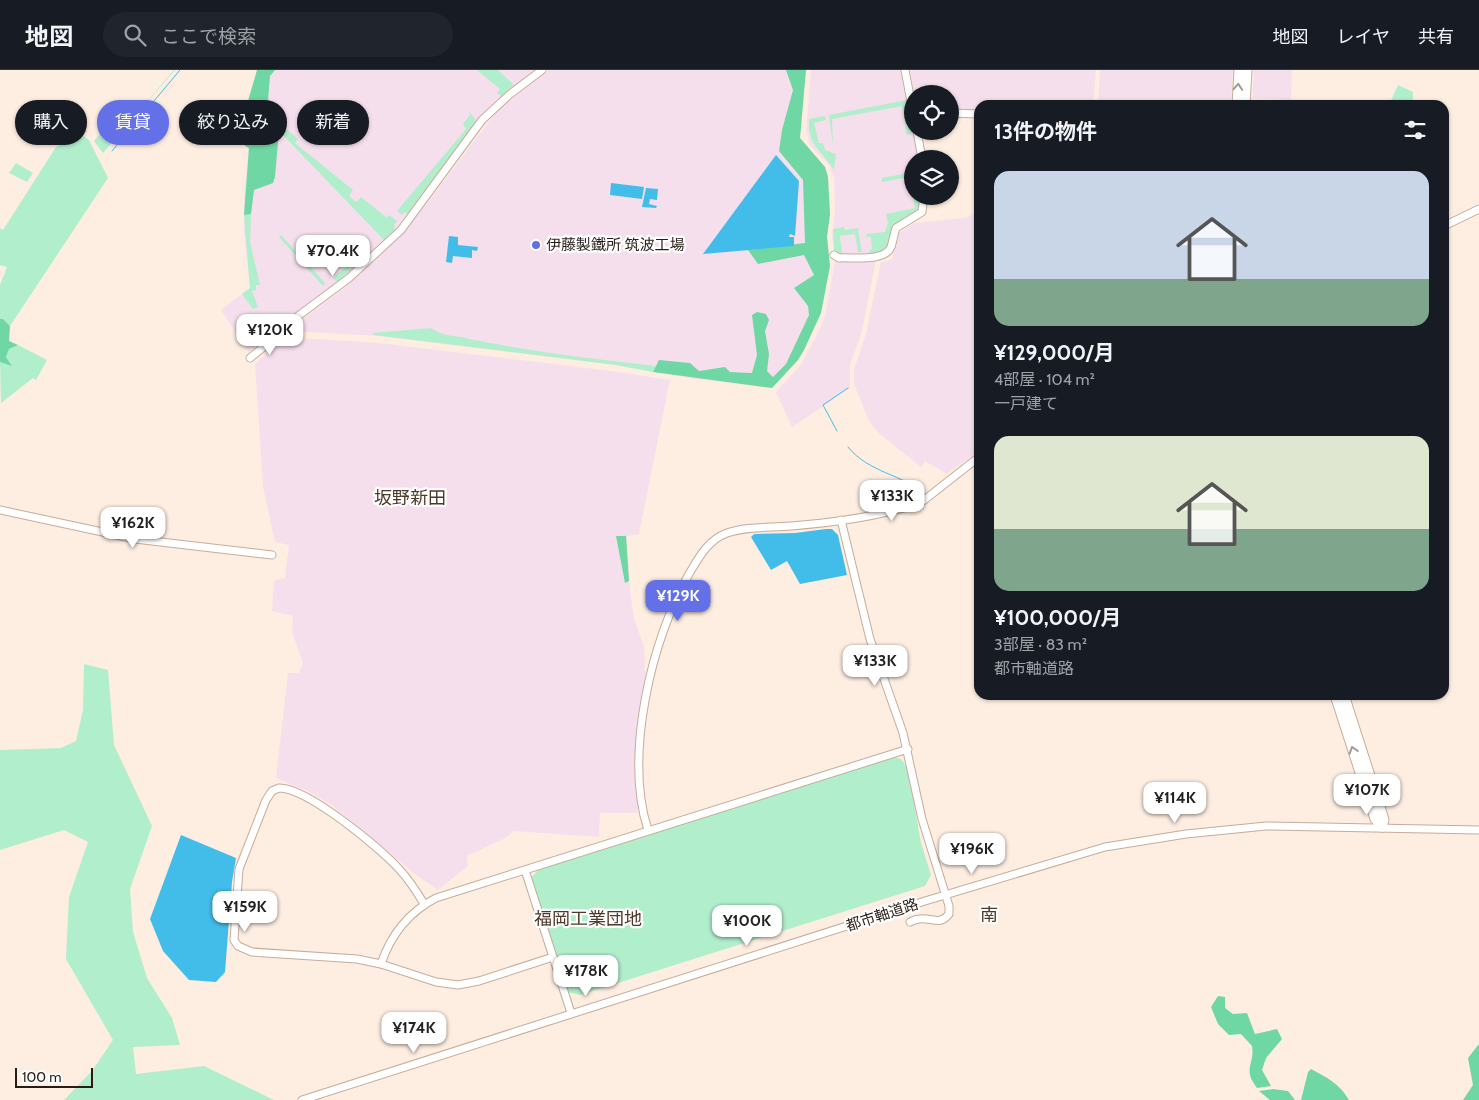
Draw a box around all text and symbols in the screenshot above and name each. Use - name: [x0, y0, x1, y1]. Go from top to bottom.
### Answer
- search box: [103, 12, 453, 57]
- icon: search: [121, 21, 149, 49]
- text: 地図: [25, 22, 73, 51]
- text: ここで検索: [161, 25, 256, 48]
- text: 地図: [1273, 26, 1309, 48]
- text: レイヤ: [1337, 26, 1390, 48]
- text: 共有: [1418, 26, 1454, 48]
- one-way arrow: [1233, 83, 1244, 91]
- map controls: [904, 85, 959, 205]
- button: locate: [904, 85, 959, 140]
- chip: 購入: [15, 100, 87, 145]
- chip: 賃貸: [97, 100, 169, 145]
- chip: 絞り込み: [179, 100, 287, 145]
- chip: 新着: [297, 100, 369, 145]
- icon: filters: [1401, 116, 1429, 144]
- text: 13件の物件: [994, 119, 1097, 144]
- button: layers: [904, 150, 959, 205]
- icon: home: [1167, 204, 1257, 294]
- pin: ¥70.4K: [292, 234, 374, 277]
- place label: 伊藤製鐵所 筑波工場: [546, 236, 684, 254]
- marker: 伊藤製鐵所 筑波工場: [530, 239, 542, 251]
- text: ¥70.4K: [307, 241, 359, 260]
- pin: ¥120K: [235, 314, 305, 356]
- text: ¥120K: [247, 320, 293, 339]
- text: ¥129,000/月: [994, 340, 1114, 365]
- text: 4部屋 · 104 m²: [994, 370, 1095, 389]
- text: 一戸建て: [994, 394, 1058, 413]
- icon: home: [1167, 469, 1257, 559]
- pin: ¥133K: [857, 480, 927, 522]
- text: ¥133K: [871, 486, 913, 505]
- district label: 坂野新田: [374, 487, 446, 509]
- pin: ¥162K: [98, 506, 168, 549]
- text: ¥162K: [111, 513, 155, 532]
- pin: ¥129K: [643, 580, 713, 622]
- text: ¥129K: [656, 586, 700, 605]
- text: ¥100,000/月: [994, 605, 1121, 630]
- text: 3部屋 · 83 m²: [994, 635, 1087, 654]
- pin: ¥133K: [840, 644, 910, 687]
- text: ¥133K: [854, 651, 896, 670]
- text: 都市軸道路: [994, 659, 1074, 678]
- one-way arrow: [1349, 746, 1359, 754]
- pin: ¥107K: [1332, 774, 1402, 816]
- text: ¥107K: [1344, 780, 1390, 799]
- pin: ¥114K: [1140, 782, 1210, 824]
- text: ¥114K: [1154, 788, 1196, 807]
- pin: ¥196K: [937, 832, 1007, 875]
- text: ¥196K: [950, 839, 994, 858]
- pin: ¥159K: [210, 890, 280, 933]
- street label: 都市軸道路: [844, 895, 920, 935]
- text: ¥159K: [223, 897, 267, 916]
- pin: ¥100K: [712, 904, 782, 947]
- district label: 南: [980, 904, 998, 926]
- district label: 福岡工業団地: [534, 908, 642, 930]
- text: ¥100K: [723, 911, 771, 930]
- pin: ¥178K: [551, 954, 621, 997]
- text: ¥178K: [564, 961, 608, 980]
- pin: ¥174K: [379, 1012, 449, 1054]
- text: ¥174K: [392, 1018, 436, 1037]
- scale bar: [15, 1065, 92, 1088]
- text: 100 m: [22, 1068, 62, 1086]

